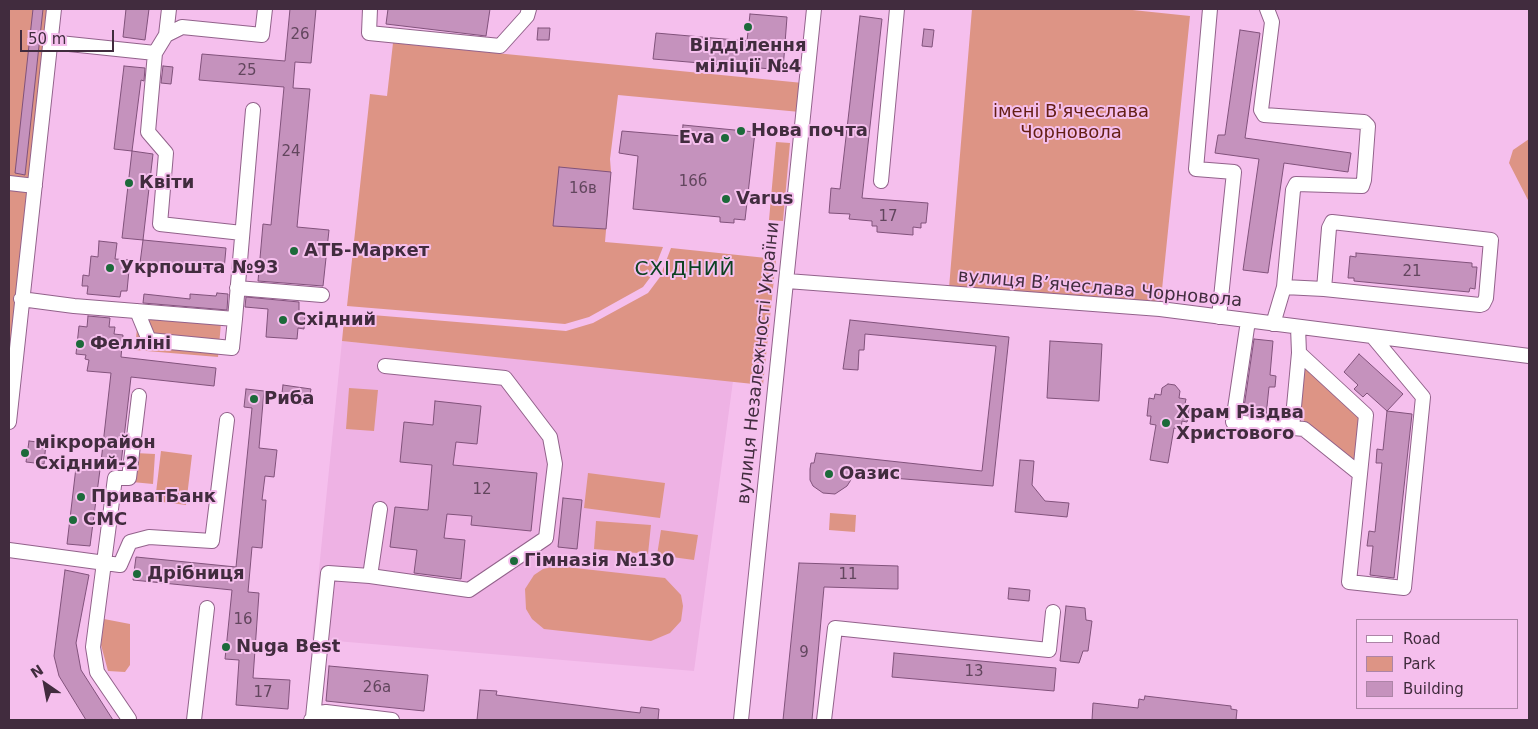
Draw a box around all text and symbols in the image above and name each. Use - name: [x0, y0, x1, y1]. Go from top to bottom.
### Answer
- scale bar: [22, 20, 116, 52]
- marker: Відділення міліції №4: [742, 21, 754, 33]
- house number: 26: [290, 26, 310, 44]
- text: 50 m: [28, 30, 66, 48]
- place label: Відділення міліції №4: [690, 35, 806, 78]
- house number: 25: [237, 62, 257, 80]
- park label: імені В'ячеслава Чорновола: [993, 101, 1149, 144]
- place label: Нова почта: [751, 120, 868, 142]
- marker: Нова почта: [735, 125, 747, 137]
- place label: Eva: [679, 127, 715, 149]
- marker: Eva: [719, 132, 731, 144]
- house number: 24: [281, 143, 301, 161]
- place label: Квіти: [139, 172, 194, 194]
- house number: 16б: [679, 173, 707, 191]
- marker: Квіти: [123, 177, 135, 189]
- house number: 16в: [569, 180, 597, 198]
- place label: Varus: [736, 188, 793, 210]
- marker: Varus: [720, 193, 732, 205]
- house number: 17: [878, 208, 898, 226]
- street label: вулиця Незалежності України: [733, 221, 785, 505]
- place label: АТБ-Маркет: [304, 240, 429, 262]
- marker: АТБ-Маркет: [288, 245, 300, 257]
- place label: Укрпошта №93: [120, 257, 278, 279]
- district label: СХІДНИЙ: [634, 258, 736, 282]
- marker: Укрпошта №93: [104, 262, 116, 274]
- house number: 21: [1402, 263, 1422, 281]
- street label: вулиця Вʼячеслава Чорновола: [957, 266, 1243, 312]
- place label: Східний: [293, 309, 376, 331]
- marker: Східний: [277, 314, 289, 326]
- place label: Фелліні: [90, 333, 171, 355]
- marker: Фелліні: [74, 338, 86, 350]
- place label: Риба: [264, 388, 315, 410]
- marker: Риба: [248, 393, 260, 405]
- place label: Храм Різдва Христового: [1176, 402, 1304, 444]
- marker: Храм Різдва Христового: [1160, 417, 1172, 429]
- place label: мікрорайон Східний-2: [35, 432, 156, 474]
- marker: мікрорайон Східний-2: [19, 447, 31, 459]
- place label: Оазис: [839, 463, 900, 485]
- marker: Оазис: [823, 468, 835, 480]
- house number: 12: [472, 481, 492, 499]
- place label: ПриватБанк: [91, 486, 216, 508]
- marker: ПриватБанк: [75, 491, 87, 503]
- place label: СМС: [83, 509, 127, 531]
- marker: СМС: [67, 514, 79, 526]
- place label: Гімназія №130: [524, 550, 675, 572]
- marker: Гімназія №130: [508, 555, 520, 567]
- place label: Дрібниця: [147, 563, 245, 585]
- house number: 11: [838, 566, 858, 584]
- marker: Дрібниця: [131, 568, 143, 580]
- house number: 16: [233, 611, 253, 629]
- legend: [1356, 619, 1518, 709]
- text: Road: [1403, 630, 1441, 648]
- place label: Nuga Best: [236, 636, 340, 658]
- marker: Nuga Best: [220, 641, 232, 653]
- house number: 9: [799, 644, 809, 662]
- text: Park: [1403, 655, 1435, 673]
- north arrow: [20, 659, 70, 709]
- text: N: [28, 662, 46, 681]
- house number: 13: [964, 663, 984, 681]
- house number: 26а: [363, 679, 391, 697]
- text: Building: [1403, 680, 1464, 698]
- house number: 17: [253, 684, 273, 702]

